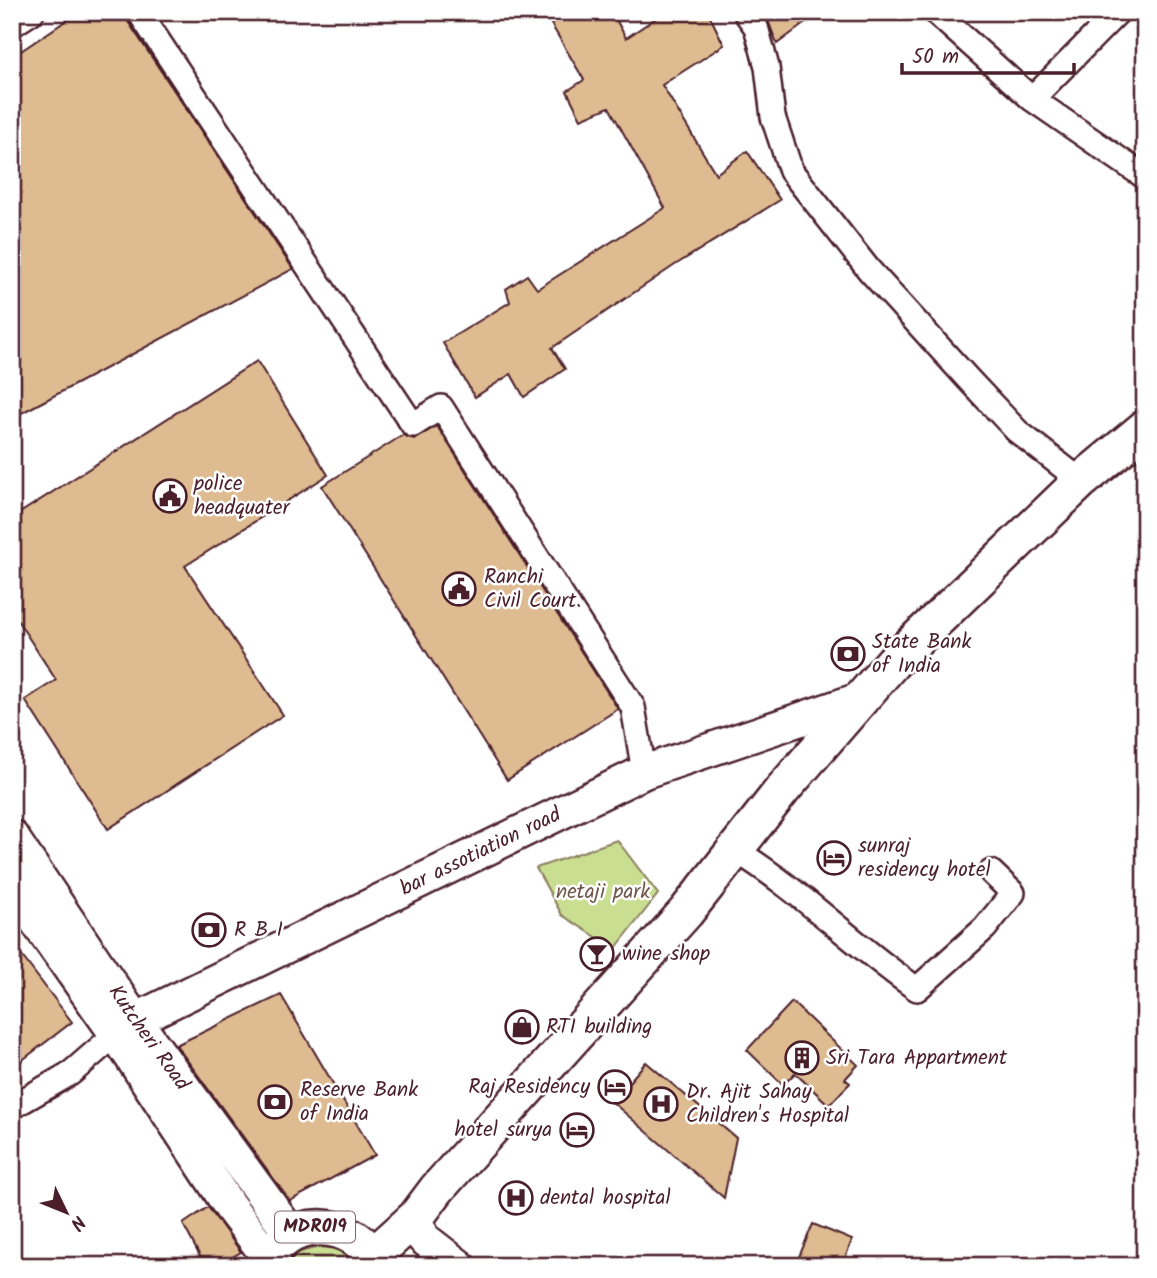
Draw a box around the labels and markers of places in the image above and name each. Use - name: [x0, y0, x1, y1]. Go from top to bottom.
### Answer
- place label: police headquater: [193, 468, 291, 525]
- public building icon: police headquater: [151, 477, 189, 515]
- place label: Ranchi Civil Court.: [484, 561, 581, 618]
- public building icon: Ranchi Civil Court.: [440, 570, 478, 608]
- place label: State Bank of India: [872, 626, 972, 683]
- bank icon: State Bank of India: [829, 635, 867, 673]
- place label: sunraj residency hotel: [858, 830, 991, 887]
- hotel icon: sunraj residency hotel: [815, 839, 853, 877]
- bank icon: R B I: [190, 911, 228, 949]
- place label: R B I: [234, 914, 283, 947]
- bar icon: wine shop: [578, 935, 616, 973]
- place label: wine shop: [622, 938, 710, 971]
- shop icon: RTI building: [503, 1008, 541, 1046]
- place label: RTI building: [546, 1011, 652, 1044]
- building icon: Sri Tara Appartment: [783, 1039, 821, 1077]
- place label: Sri Tara Appartment: [826, 1042, 1008, 1075]
- hotel icon: Raj Residency: [596, 1068, 634, 1106]
- place label: Raj Residency: [468, 1071, 590, 1104]
- place label: Reserve Bank of India: [300, 1074, 418, 1131]
- place label: Dr. Ajit Sahay Children's Hospital: [686, 1076, 849, 1133]
- bank icon: Reserve Bank of India: [256, 1083, 294, 1121]
- hospital icon: Dr. Ajit Sahay Children's Hospital: [642, 1085, 680, 1123]
- hotel icon: hotel surya: [558, 1111, 596, 1149]
- place label: hotel surya: [454, 1114, 552, 1147]
- hospital icon: dental hospital: [497, 1179, 535, 1217]
- place label: dental hospital: [540, 1182, 671, 1215]

